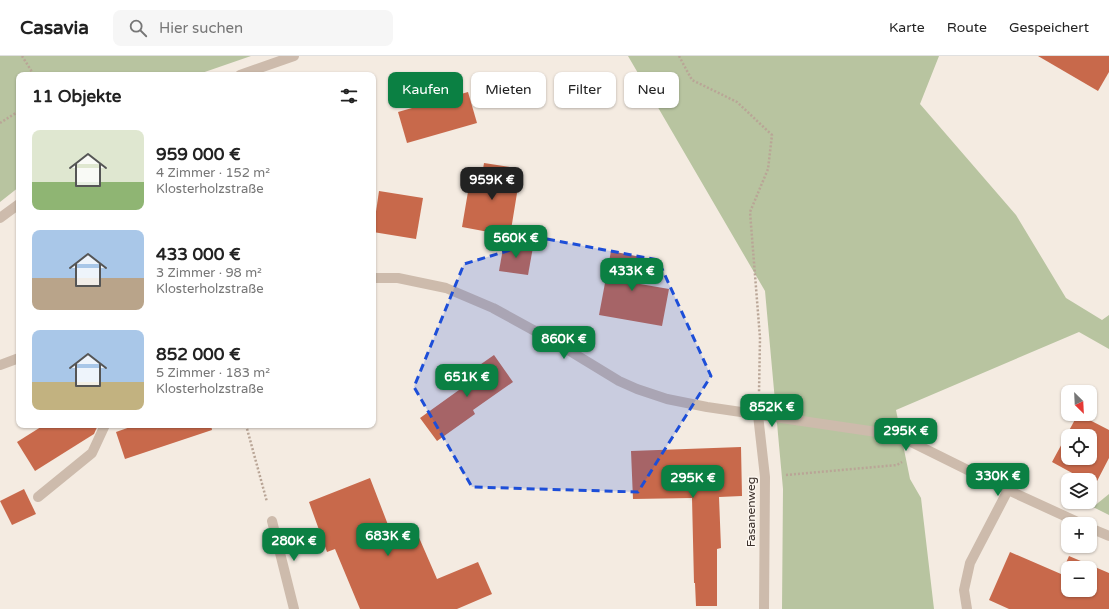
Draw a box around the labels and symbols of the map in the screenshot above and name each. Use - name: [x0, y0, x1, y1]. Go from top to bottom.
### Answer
- pin: 959K €: [459, 167, 525, 201]
- pin: 560K €: [483, 225, 549, 259]
- pin: 433K €: [599, 258, 665, 292]
- pin: 860K €: [531, 326, 597, 360]
- pin: 651K €: [434, 364, 500, 398]
- north arrow: [1061, 385, 1097, 421]
- pin: 852K €: [739, 394, 805, 428]
- pin: 295K €: [873, 418, 939, 452]
- pin: 330K €: [965, 463, 1031, 497]
- pin: 295K €: [660, 465, 726, 499]
- street label: Fasanenweg: [744, 477, 758, 547]
- pin: 683K €: [355, 523, 421, 557]
- pin: 280K €: [261, 528, 327, 562]

